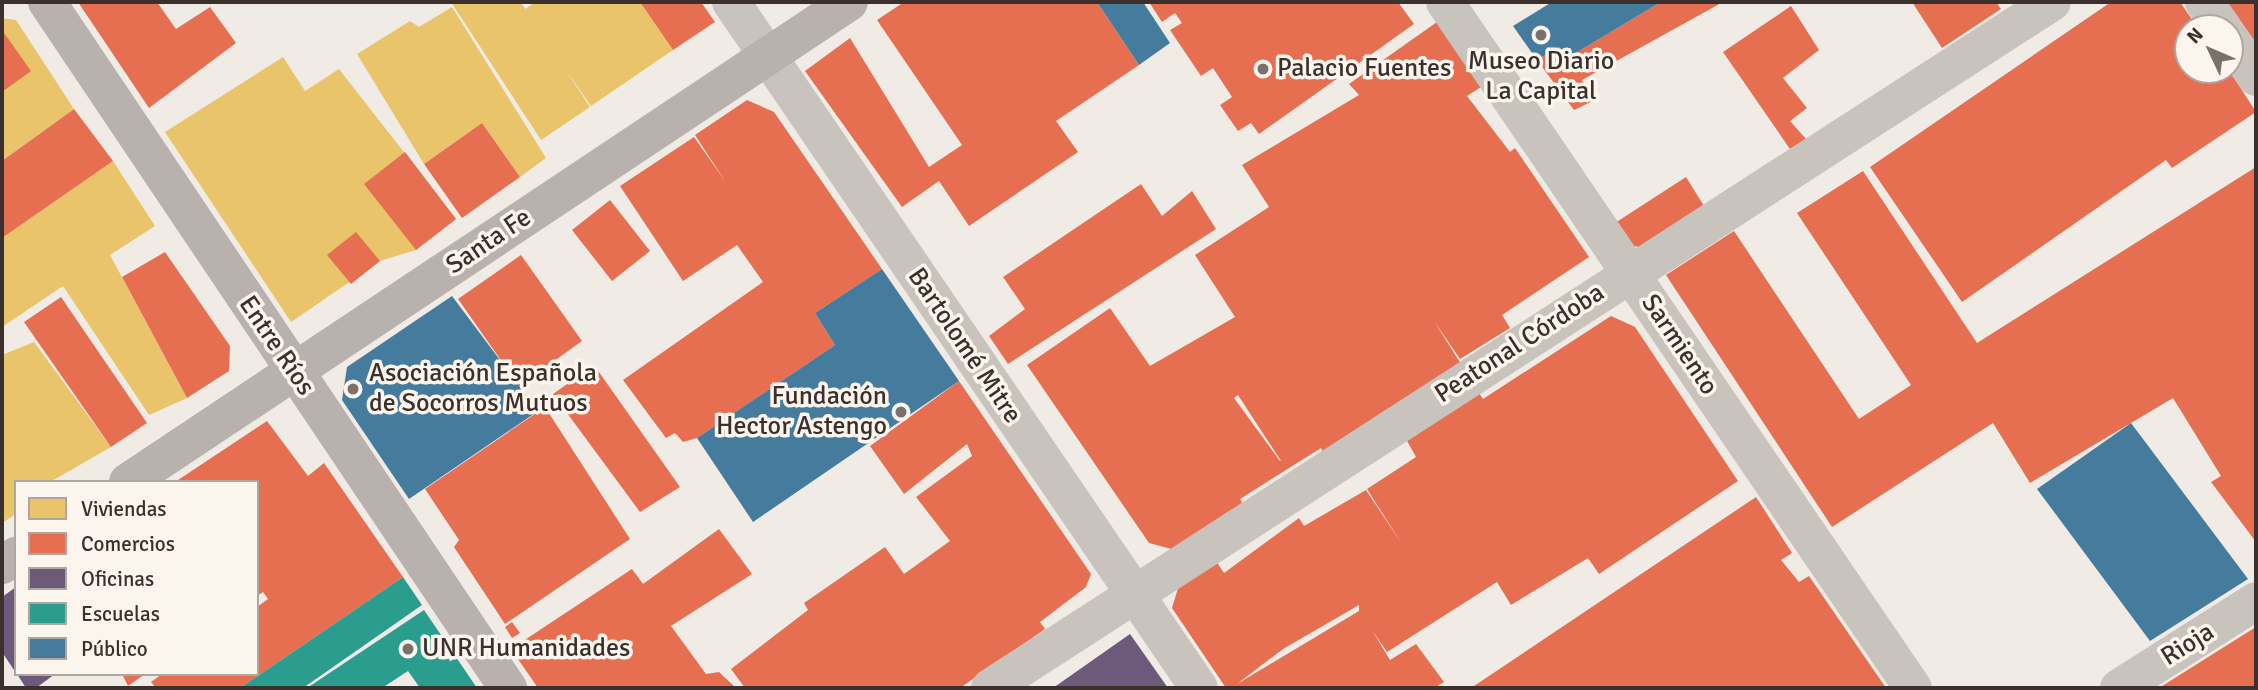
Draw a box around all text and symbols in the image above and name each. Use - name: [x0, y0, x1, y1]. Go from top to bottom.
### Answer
- north arrow: [2174, 14, 2244, 84]
- text: N: [2182, 23, 2209, 49]
- marker: Museo Diario La Capital: [1533, 27, 1549, 43]
- place label: Museo Diario La Capital: [1468, 46, 1614, 108]
- place label: Palacio Fuentes: [1277, 53, 1451, 85]
- marker: Palacio Fuentes: [1255, 61, 1271, 77]
- street label: Santa Fe: [441, 202, 537, 282]
- street label: Bartolomé Mitre: [901, 262, 1027, 430]
- street label: Peatonal Córdoba: [1429, 278, 1611, 410]
- street label: Sarmiento: [1634, 289, 1724, 401]
- street label: Entre Ríos: [231, 290, 321, 402]
- place label: Asociación Española de Socorros Mutuos: [369, 358, 597, 420]
- marker: Asociación Española de Socorros Mutuos: [343, 379, 363, 399]
- place label: Fundación Hector Astengo: [716, 381, 887, 442]
- marker: Fundación Hector Astengo: [893, 404, 909, 420]
- legend: [14, 480, 259, 676]
- text: Viviendas: [81, 496, 166, 522]
- text: Comercios: [81, 531, 175, 557]
- text: Oficinas: [81, 566, 154, 592]
- text: Escuelas: [81, 601, 160, 627]
- street label: Rioja: [2156, 617, 2220, 673]
- place label: UNR Humanidades: [422, 633, 630, 665]
- text: Público: [81, 636, 148, 662]
- marker: UNR Humanidades: [400, 641, 416, 657]

